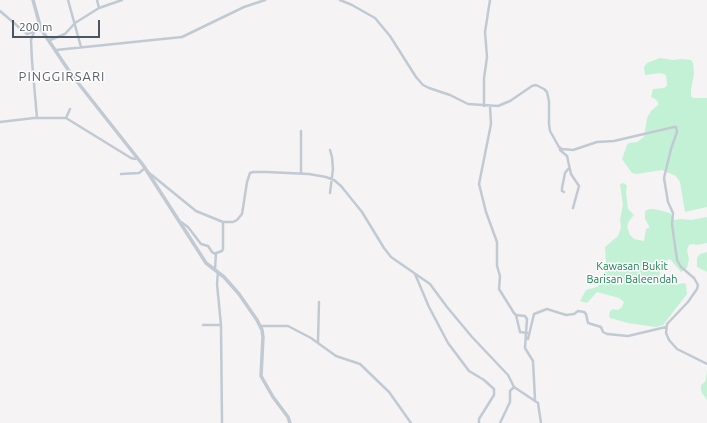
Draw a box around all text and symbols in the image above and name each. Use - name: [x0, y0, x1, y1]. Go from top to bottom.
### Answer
- scale bar: [14, 12, 102, 38]
- text: 200 m: [19, 20, 52, 33]
- district label: PINGGIRSARI: [19, 69, 105, 85]
- park label: Kawasan Bukit Barisan Baleendah: [586, 259, 678, 285]

